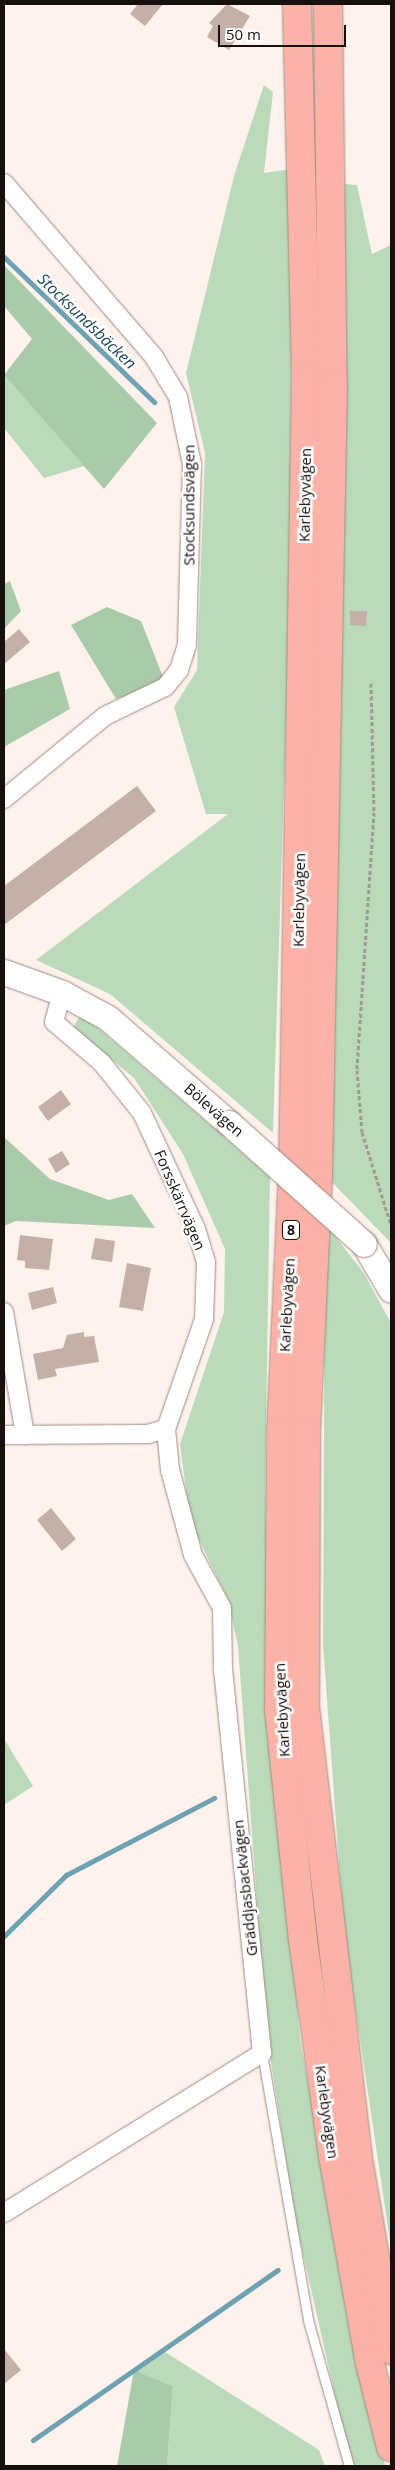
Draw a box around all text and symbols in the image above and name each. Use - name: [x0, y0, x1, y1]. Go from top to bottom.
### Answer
- scale bar: [220, 15, 348, 47]
- text: 50 m: [226, 24, 261, 44]
- water label: Stocksundsbäcken: [34, 269, 140, 373]
- street label: Stocksundsvägen: [180, 444, 198, 566]
- street label: Karlebyvägen: [295, 448, 315, 542]
- street label: Karlebyvägen: [289, 853, 309, 947]
- street label: Bölevägen: [181, 1079, 247, 1141]
- street label: Forsskärrvägen: [151, 1147, 209, 1253]
- road number: 8: [281, 1218, 301, 1242]
- street label: Karlebyvägen: [276, 1258, 298, 1352]
- street label: Karlebyvägen: [271, 1663, 293, 1757]
- street label: Gräddjasbackvägen: [229, 1819, 261, 1957]
- street label: Karlebyvägen: [312, 2064, 342, 2160]

